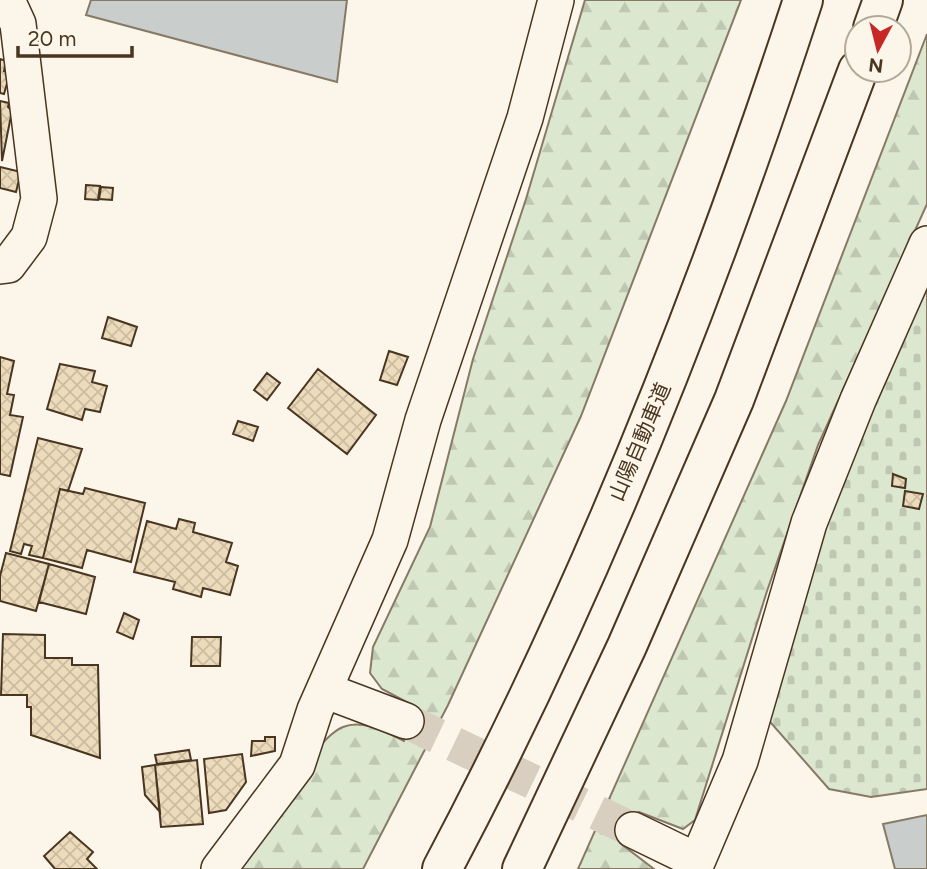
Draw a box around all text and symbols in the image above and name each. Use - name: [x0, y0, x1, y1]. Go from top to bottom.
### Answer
- scale bar: [18, 14, 131, 58]
- north arrow: [843, 14, 913, 84]
- text: 20 m: [28, 26, 76, 51]
- text: N: [867, 53, 885, 78]
- street label: 山陽自動車道: [603, 379, 676, 505]

